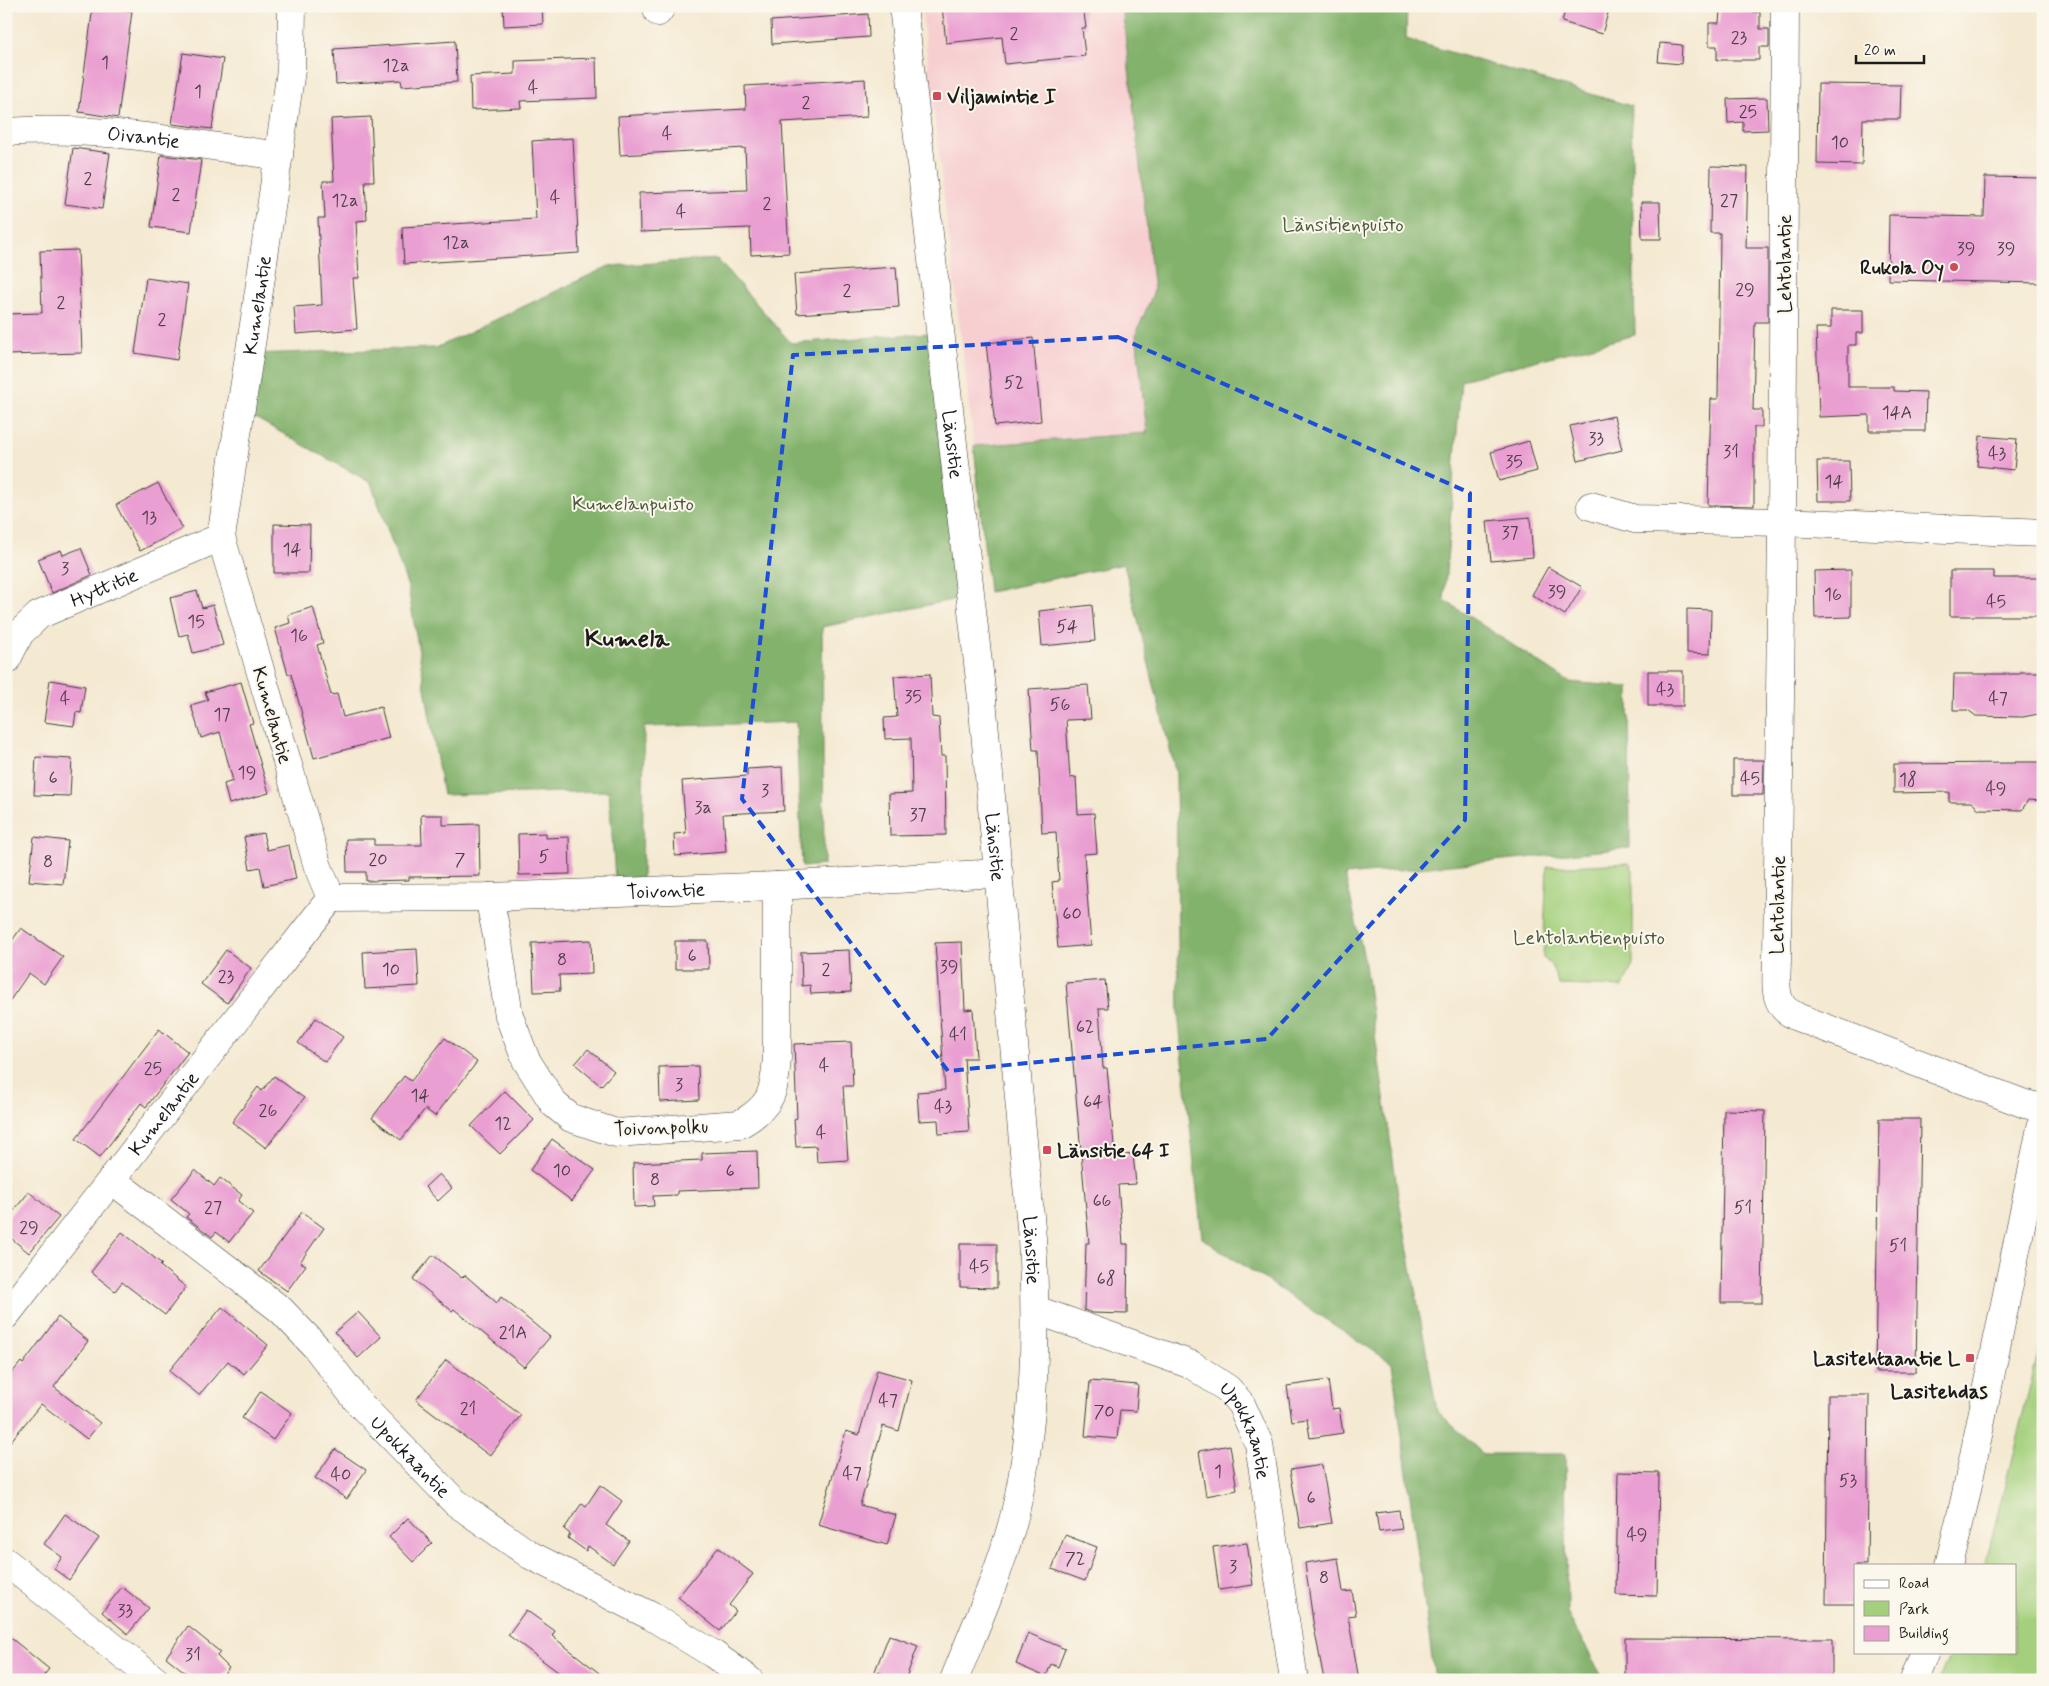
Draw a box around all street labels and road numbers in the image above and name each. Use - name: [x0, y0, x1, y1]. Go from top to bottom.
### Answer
- street label: Oivantie: [106, 121, 182, 156]
- street label: Lehtolantie: [1772, 214, 1799, 314]
- street label: Kumelantie: [237, 254, 279, 357]
- street label: Länsitie: [934, 409, 969, 480]
- street label: Hyttitie: [66, 562, 143, 615]
- street label: Kumelantie: [245, 664, 298, 767]
- street label: Länsitie: [978, 811, 1011, 883]
- street label: Lehtolantie: [1764, 855, 1793, 955]
- street label: Toivontie: [626, 877, 706, 907]
- street label: Kumelantie: [123, 1066, 206, 1162]
- street label: Toivonpolku: [613, 1113, 709, 1144]
- street label: Länsitie: [1015, 1215, 1046, 1285]
- street label: Upokkaantie: [1212, 1376, 1276, 1481]
- street label: Upokkaantie: [363, 1410, 456, 1505]

